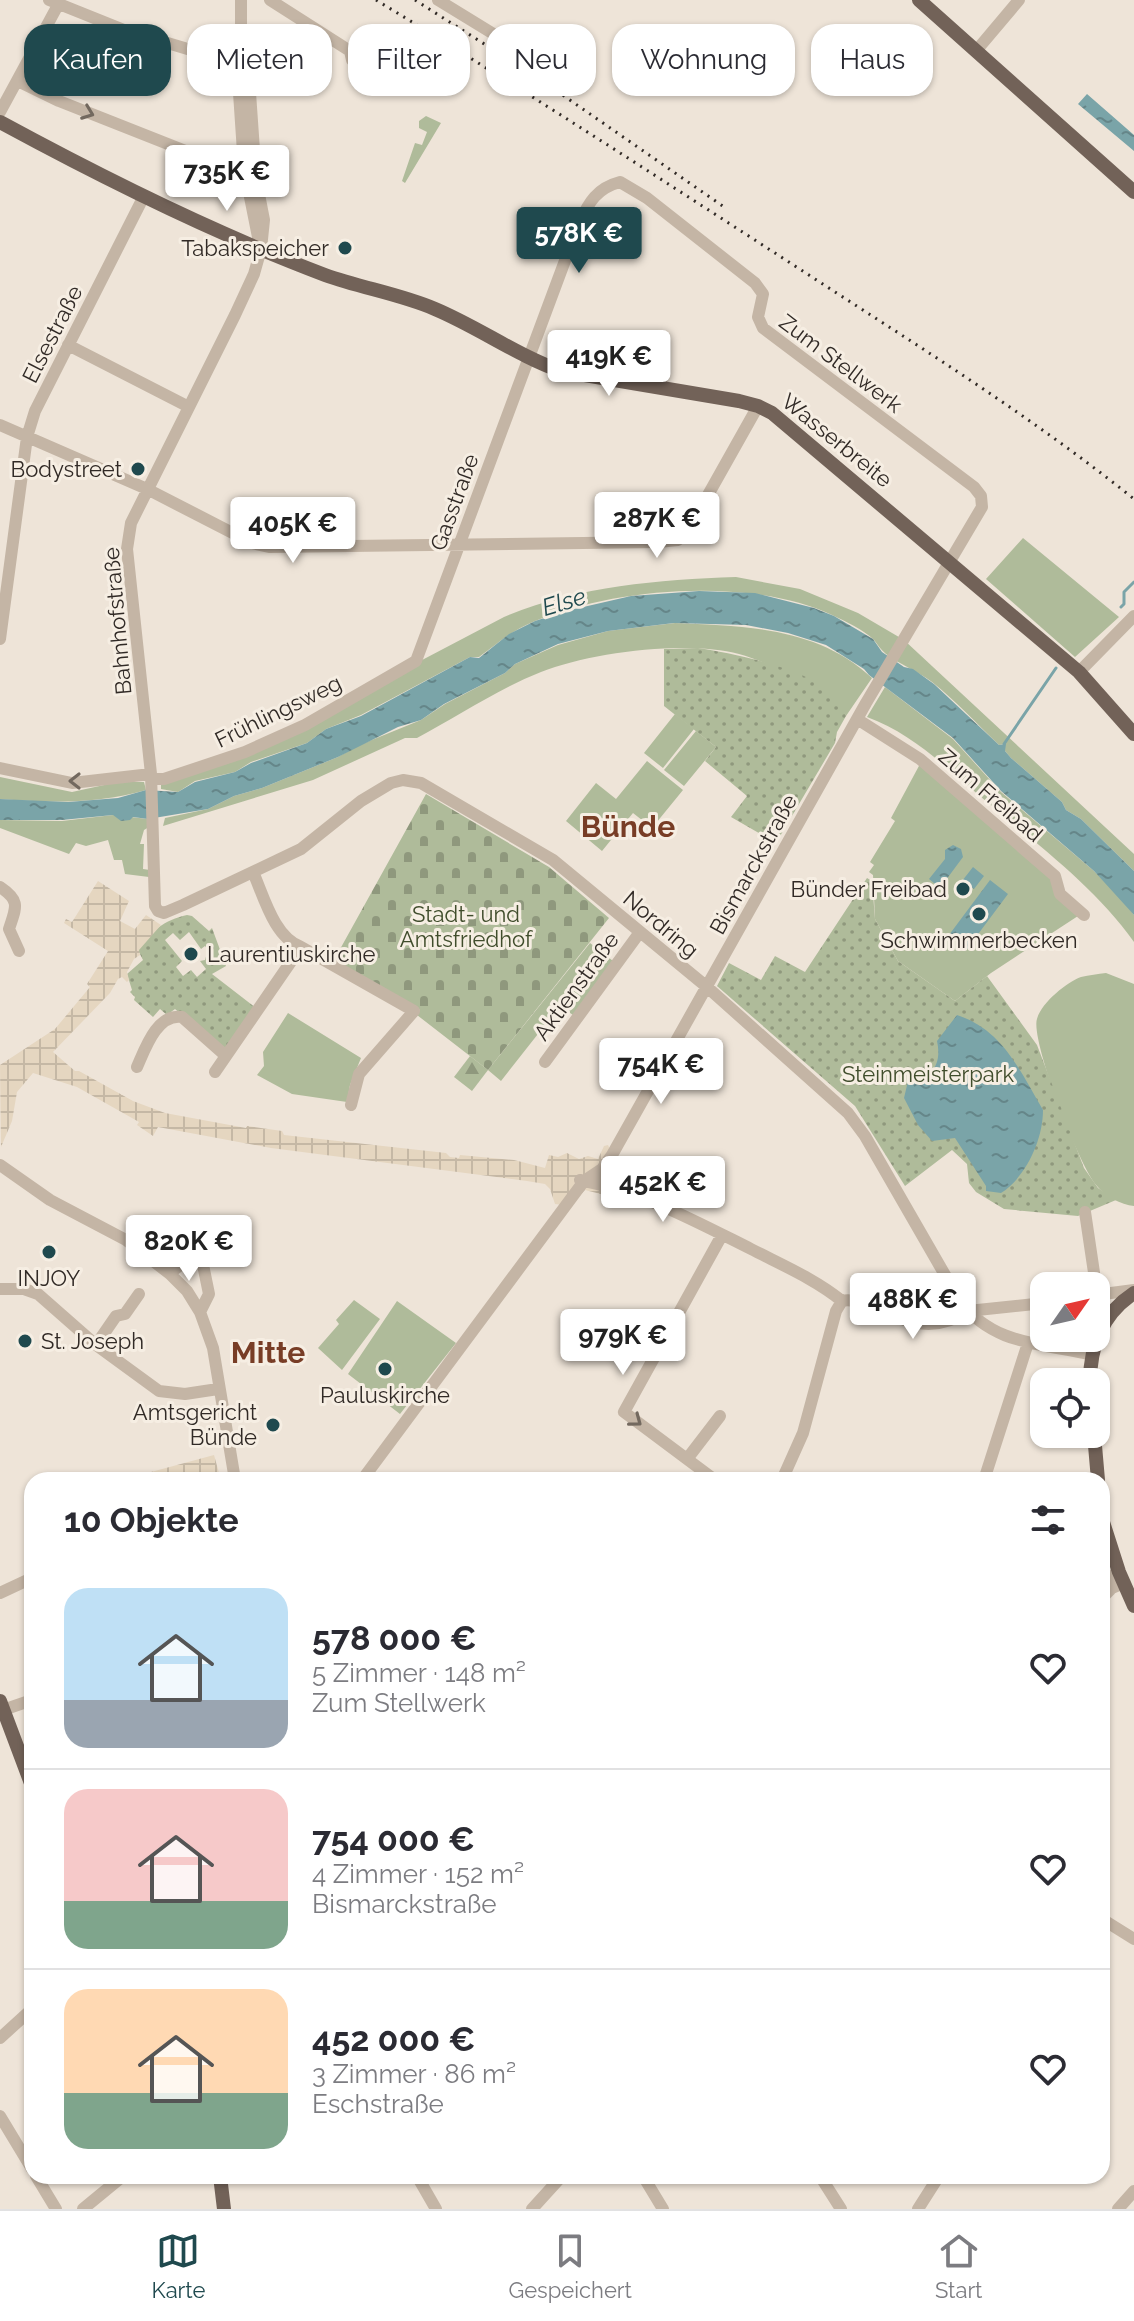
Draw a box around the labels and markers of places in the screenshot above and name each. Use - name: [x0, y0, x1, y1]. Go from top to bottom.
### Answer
- pin: 735K €: [162, 145, 292, 213]
- pin: 578K €: [514, 207, 644, 275]
- place label: Tabakspeicher: [181, 235, 329, 261]
- marker: Tabakspeicher: [336, 239, 354, 257]
- pin: 419K €: [544, 330, 674, 398]
- place label: Bodystreet: [10, 456, 123, 482]
- marker: Bodystreet: [129, 460, 147, 478]
- pin: 287K €: [592, 492, 722, 560]
- pin: 405K €: [228, 497, 358, 565]
- place label: Bünder Freibad: [791, 876, 947, 902]
- marker: Bünder Freibad: [954, 880, 972, 898]
- marker: Schwimmerbecken: [970, 905, 988, 923]
- place label: Schwimmerbecken: [880, 927, 1078, 953]
- place label: Laurentiuskirche: [207, 941, 375, 967]
- marker: Laurentiuskirche: [182, 945, 200, 963]
- pin: 754K €: [596, 1038, 726, 1106]
- pin: 452K €: [598, 1156, 728, 1224]
- pin: 820K €: [124, 1215, 254, 1283]
- marker: INJOY: [40, 1243, 58, 1261]
- place label: INJOY: [18, 1265, 80, 1291]
- pin: 488K €: [848, 1273, 978, 1341]
- pin: 979K €: [558, 1309, 688, 1377]
- place label: St. Joseph: [41, 1328, 144, 1354]
- marker: St. Joseph: [16, 1332, 34, 1350]
- marker: Pauluskirche: [376, 1360, 394, 1378]
- place label: Pauluskirche: [320, 1382, 450, 1408]
- place label: Amtsgericht Bünde: [133, 1399, 258, 1450]
- marker: Amtsgericht Bünde: [264, 1416, 282, 1434]

